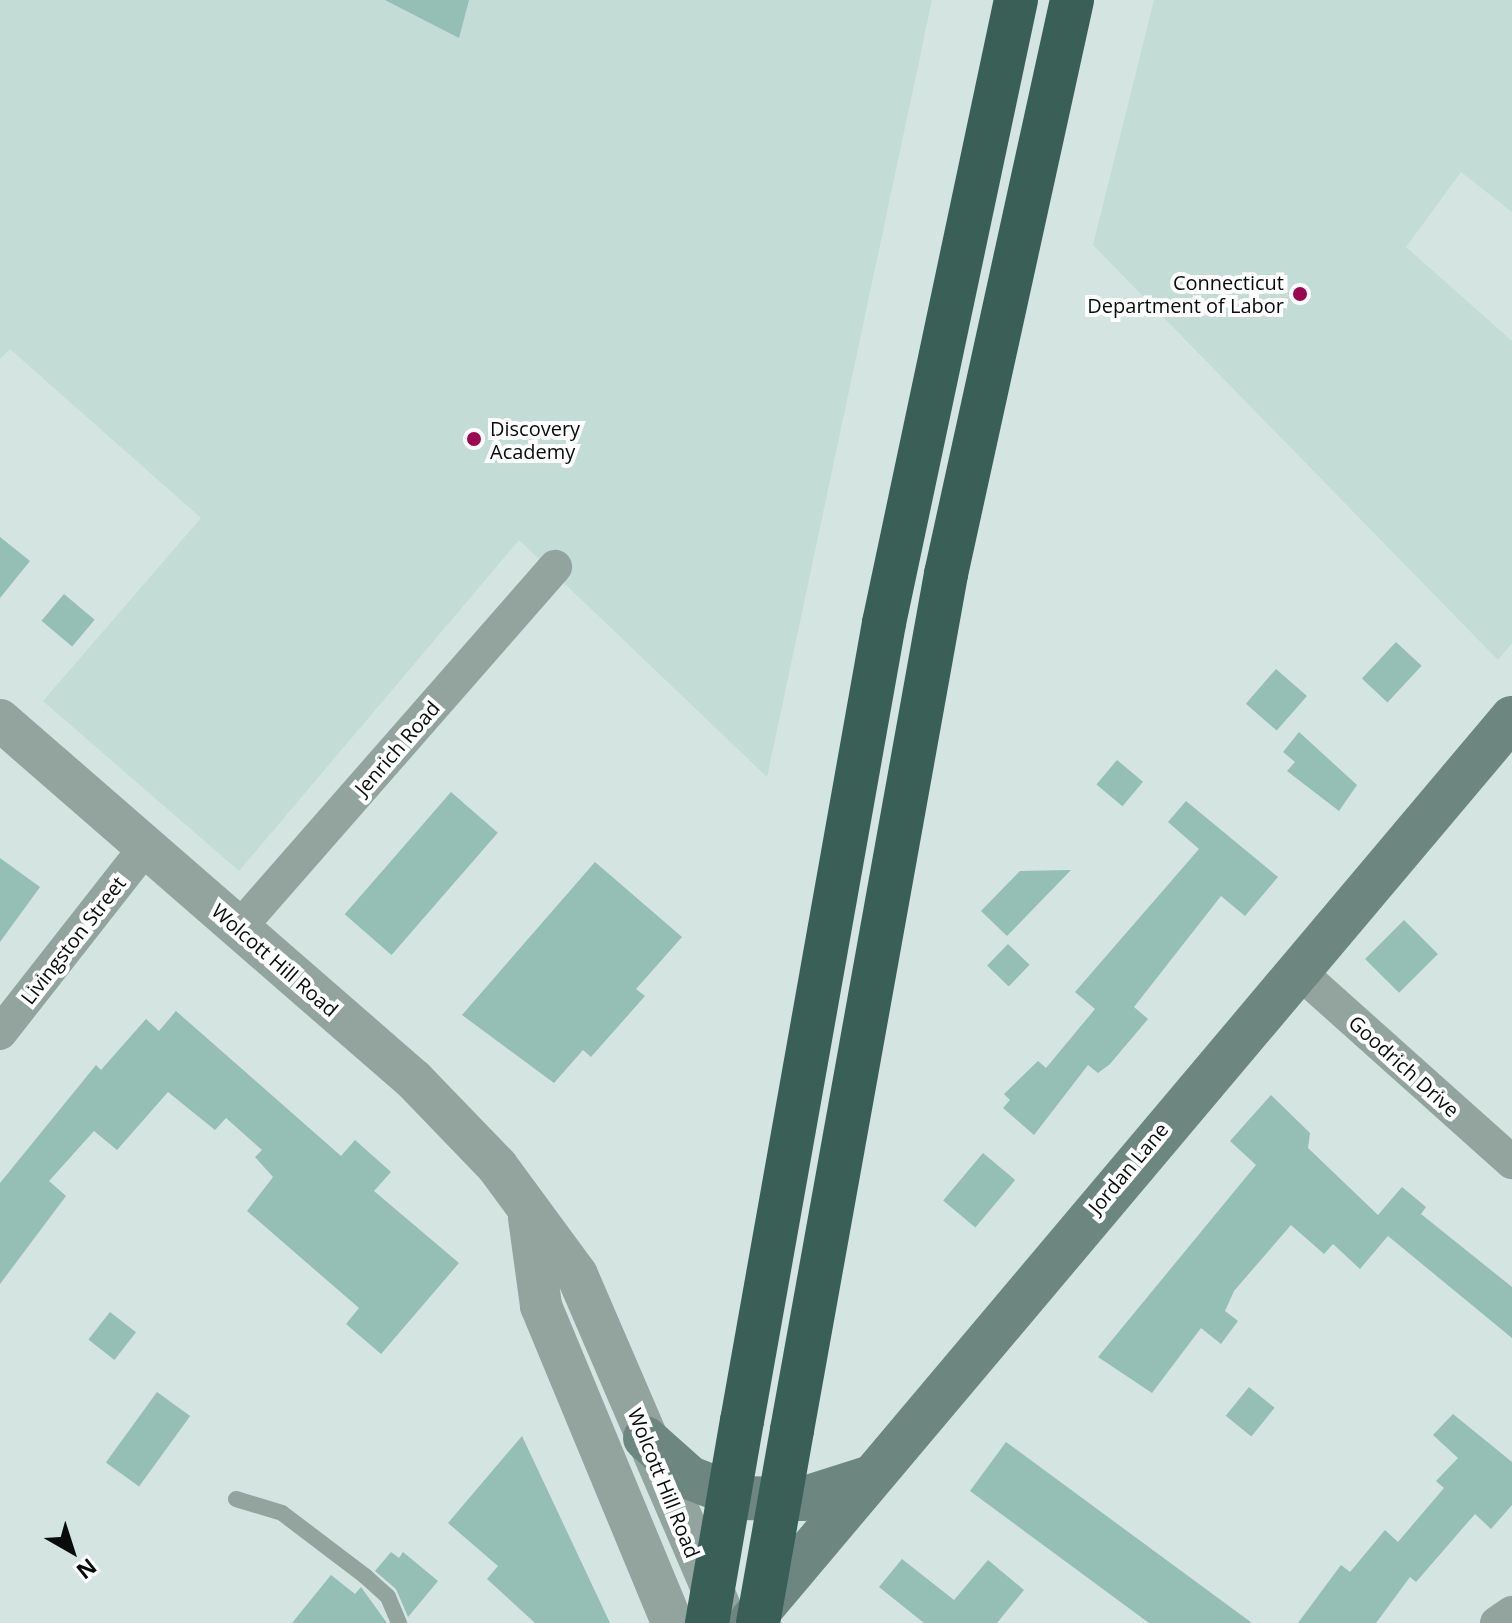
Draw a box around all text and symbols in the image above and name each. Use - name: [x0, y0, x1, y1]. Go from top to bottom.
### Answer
- place label: Connecticut Department of Labor: [1087, 270, 1284, 317]
- marker: Connecticut Department of Labor: [1291, 285, 1309, 303]
- place label: Discovery Academy: [490, 416, 580, 463]
- marker: Discovery Academy: [465, 430, 483, 448]
- street label: Jenrich Road: [350, 696, 444, 800]
- street label: Livingston Street: [16, 871, 130, 1009]
- street label: Wolcott Hill Road: [207, 899, 343, 1021]
- street label: Goodrich Drive: [1344, 1010, 1464, 1122]
- street label: Jordan Lane: [1083, 1118, 1173, 1218]
- street label: Wolcott Hill Road: [623, 1405, 705, 1561]
- north arrow: [32, 1511, 112, 1591]
- text: N: [71, 1552, 104, 1587]

